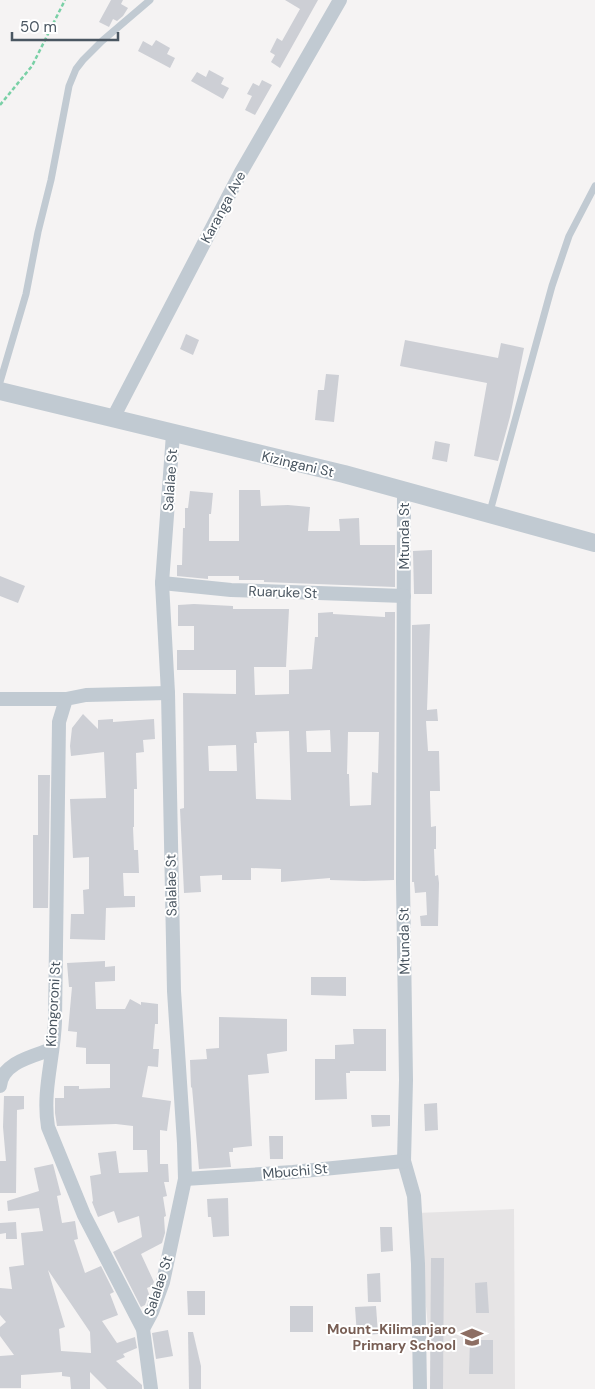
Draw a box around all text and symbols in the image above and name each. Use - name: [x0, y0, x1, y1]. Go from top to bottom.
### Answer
- scale bar: [12, 10, 119, 42]
- text: 50 m: [20, 17, 57, 37]
- street label: Karanga Ave: [197, 168, 250, 246]
- street label: Kizingani St: [260, 447, 336, 481]
- street label: Salalae St: [159, 448, 181, 512]
- street label: Mtunda St: [395, 502, 413, 570]
- street label: Ruaruke St: [248, 582, 318, 602]
- street label: Salalae St: [161, 854, 181, 916]
- street label: Mtunda St: [394, 907, 414, 975]
- street label: Kiongoroni St: [42, 961, 64, 1047]
- street label: Mbuchi St: [262, 1159, 328, 1183]
- street label: Salalae St: [140, 1253, 176, 1319]
- place label: Mount-Kilimanjaro Primary School: [327, 1320, 456, 1354]
- school or university icon: Mount-Kilimanjaro Primary School: [459, 1324, 485, 1350]

